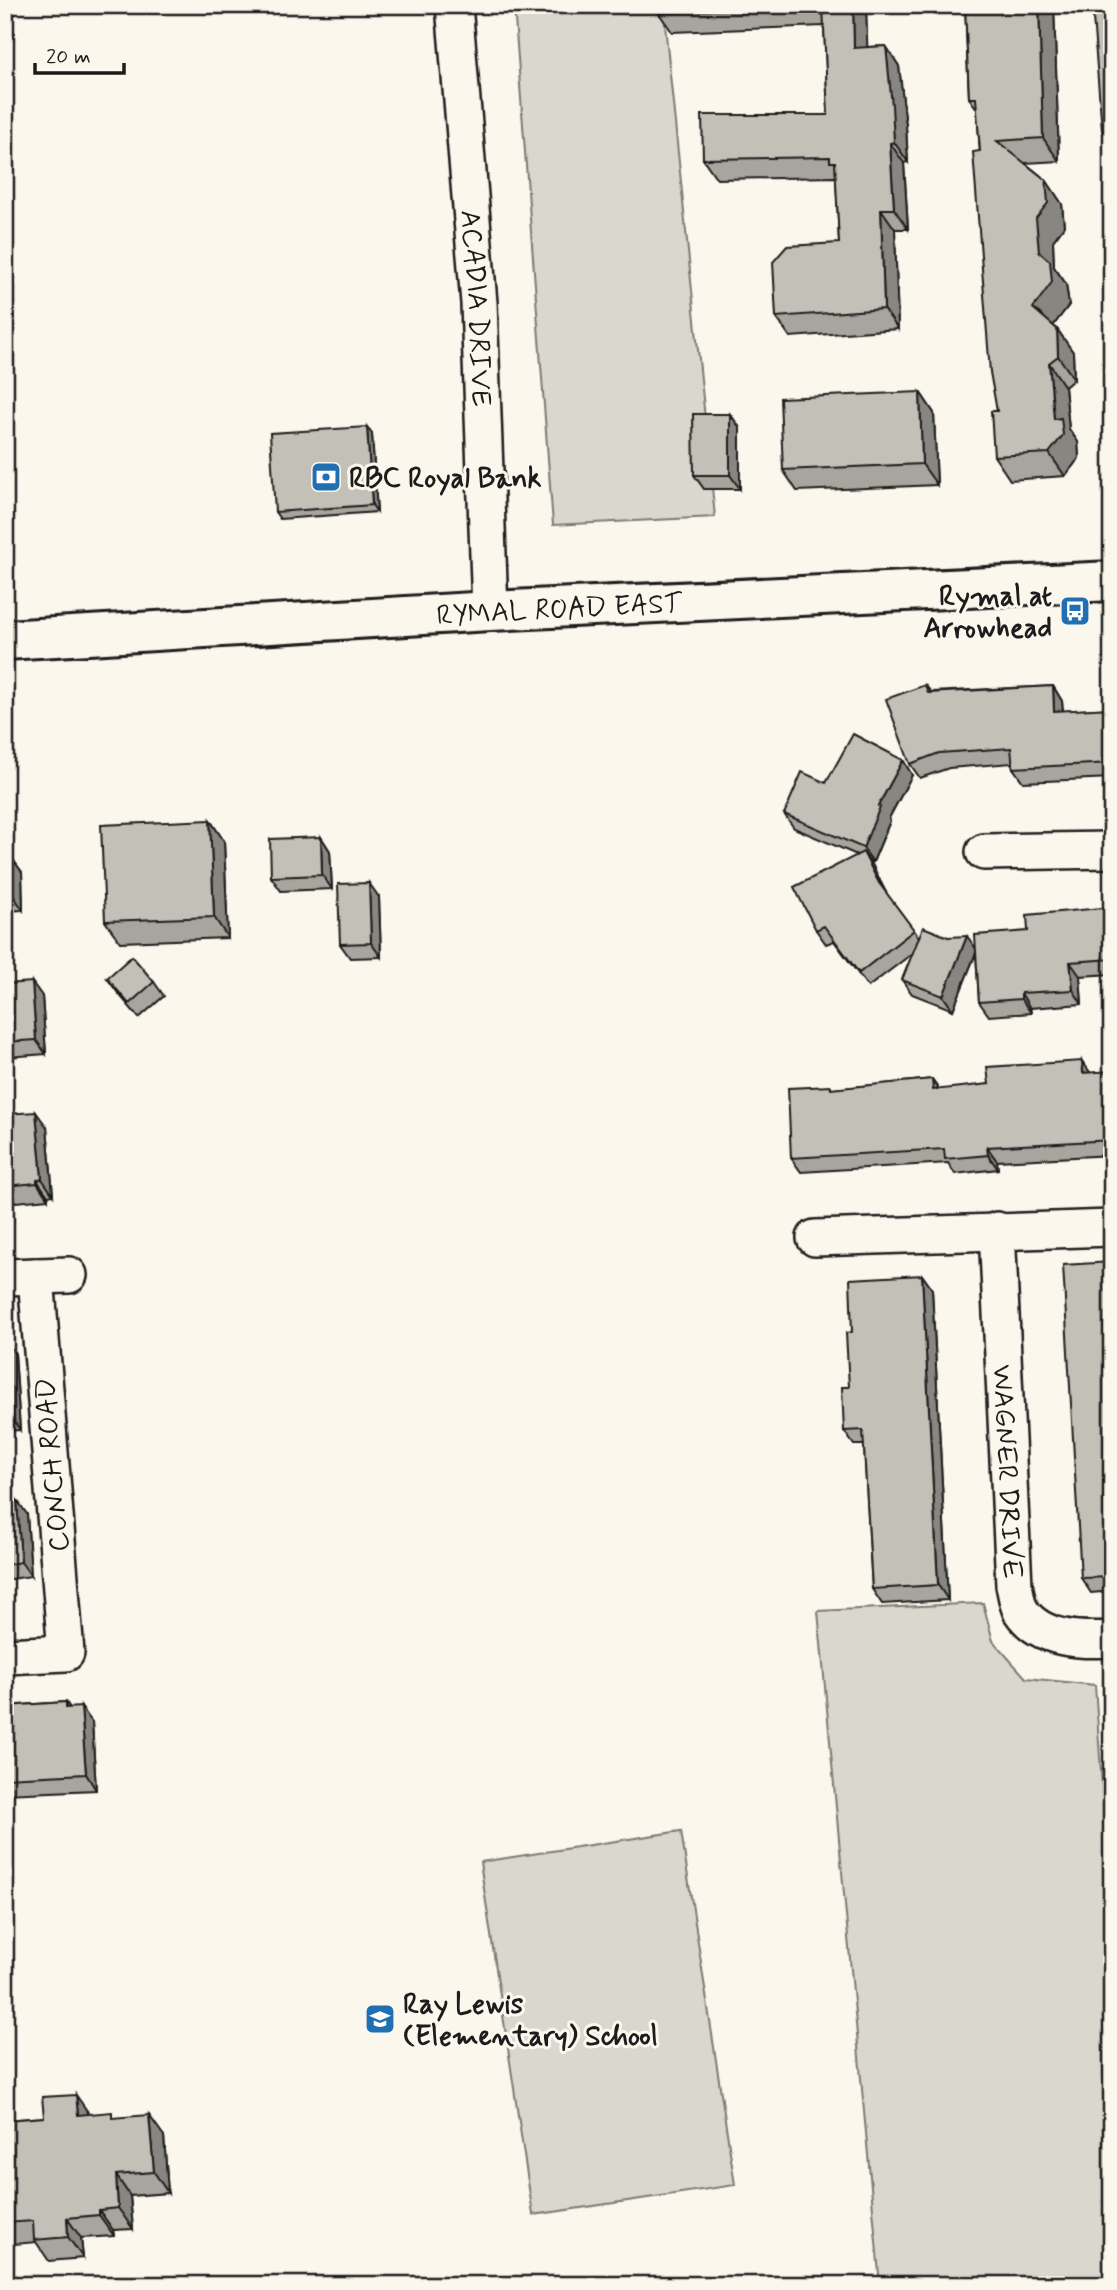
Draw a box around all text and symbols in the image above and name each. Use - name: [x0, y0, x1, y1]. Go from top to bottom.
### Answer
- scale bar: [35, 32, 124, 76]
- text: 20 m: [46, 43, 91, 71]
- street label: ACADIA DRIVE: [450, 208, 499, 407]
- bank icon: RBC Royal Bank: [309, 460, 343, 494]
- place label: RBC Royal Bank: [349, 461, 542, 498]
- place label: Rymal at Arrowhead: [923, 579, 1053, 648]
- street label: RYMAL ROAD EAST: [435, 586, 684, 635]
- bus stop icon: Rymal at Arrowhead: [1058, 594, 1092, 628]
- street label: WAGNER DRIVE: [982, 1364, 1030, 1580]
- street label: CONCH ROAD: [27, 1376, 80, 1553]
- place label: Ray Lewis (Elementary) School: [403, 1987, 658, 2056]
- school or university icon: Ray Lewis (Elementary) School: [363, 2002, 397, 2036]

